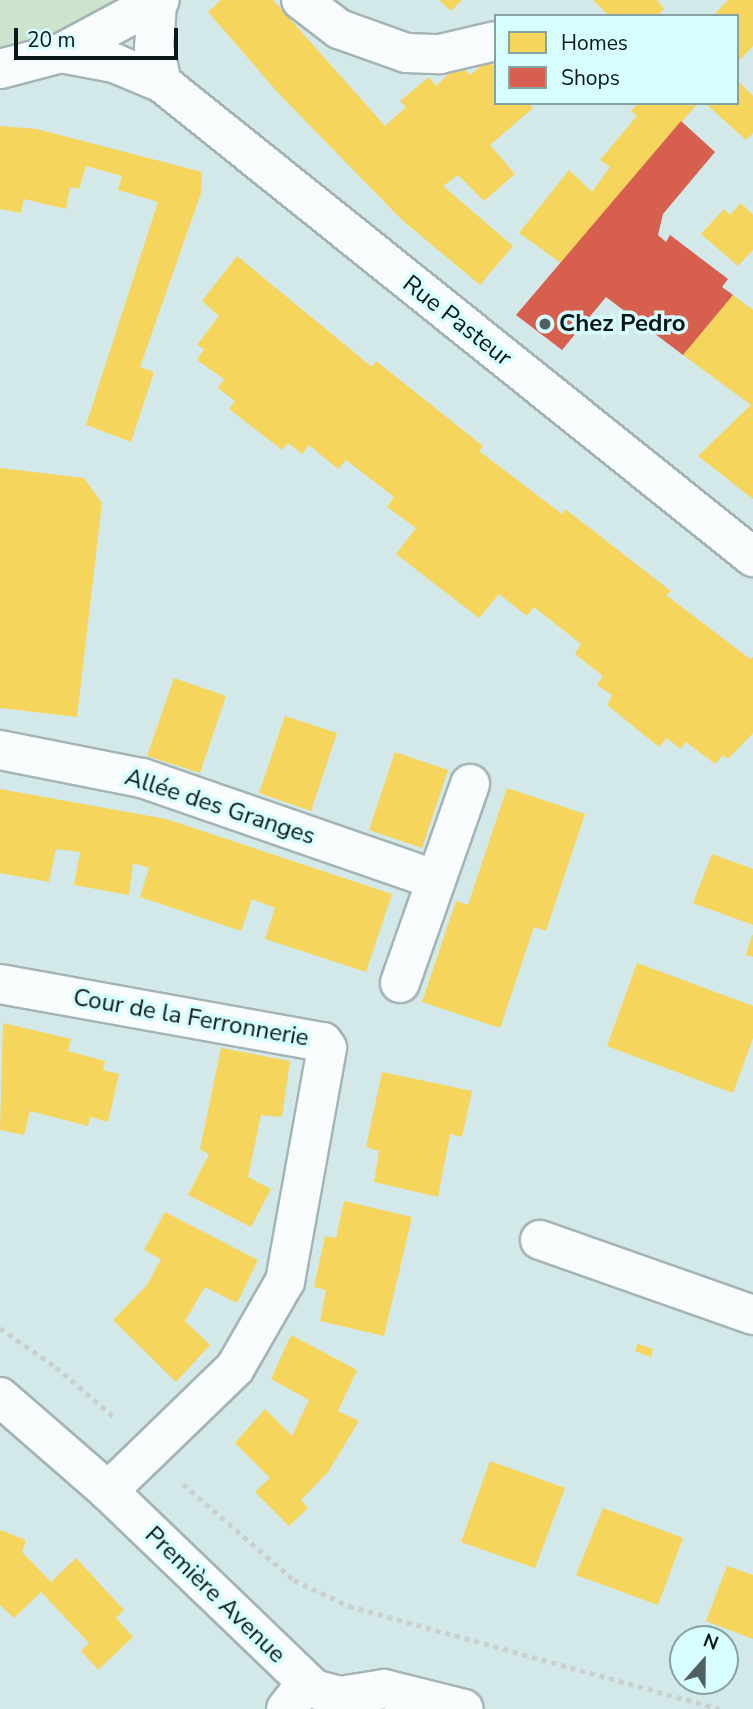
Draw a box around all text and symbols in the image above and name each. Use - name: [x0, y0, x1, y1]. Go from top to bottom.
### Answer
- scale bar: [18, 14, 182, 58]
- legend: [494, 14, 739, 105]
- text: 20 m: [27, 26, 76, 54]
- text: Homes: [561, 29, 628, 57]
- text: Shops: [561, 64, 620, 92]
- street label: Rue Pasteur: [397, 270, 517, 372]
- place label: Chez Pedro: [559, 310, 686, 338]
- marker: Chez Pedro: [537, 316, 553, 332]
- street label: Allée des Granges: [121, 763, 319, 851]
- street label: Cour de la Ferronnerie: [71, 983, 311, 1053]
- street label: Première Avenue: [139, 1521, 291, 1669]
- north arrow: [669, 1625, 739, 1695]
- text: N: [700, 1628, 722, 1657]

